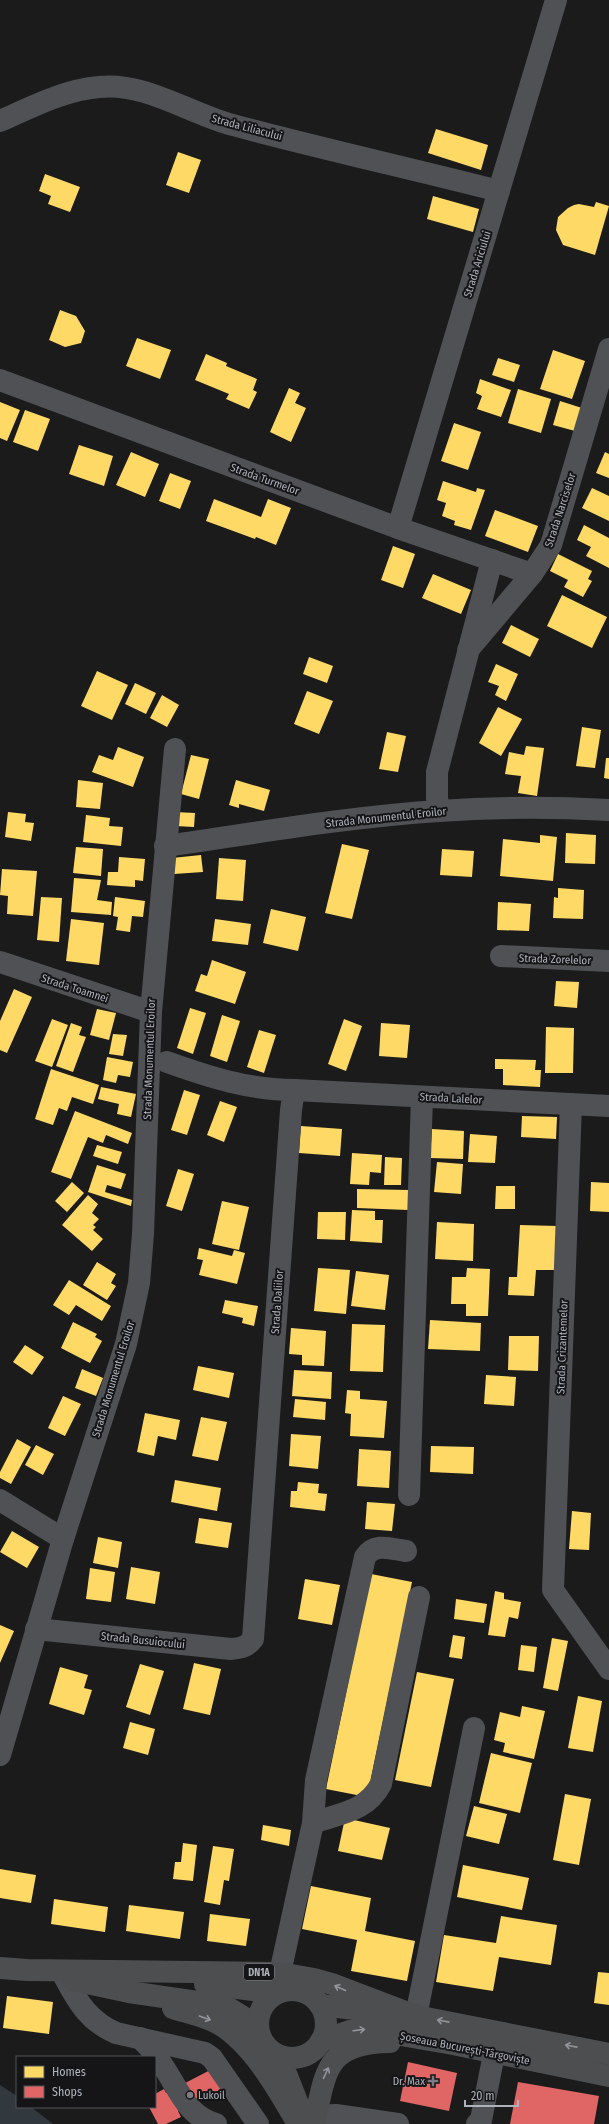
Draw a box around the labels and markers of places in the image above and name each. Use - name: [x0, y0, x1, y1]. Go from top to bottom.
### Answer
- place label: Dr. Max: [393, 2075, 425, 2088]
- marker: Dr. Max: [428, 2076, 438, 2086]
- place label: Lukoil: [198, 2089, 225, 2102]
- marker: Lukoil: [185, 2090, 195, 2100]

